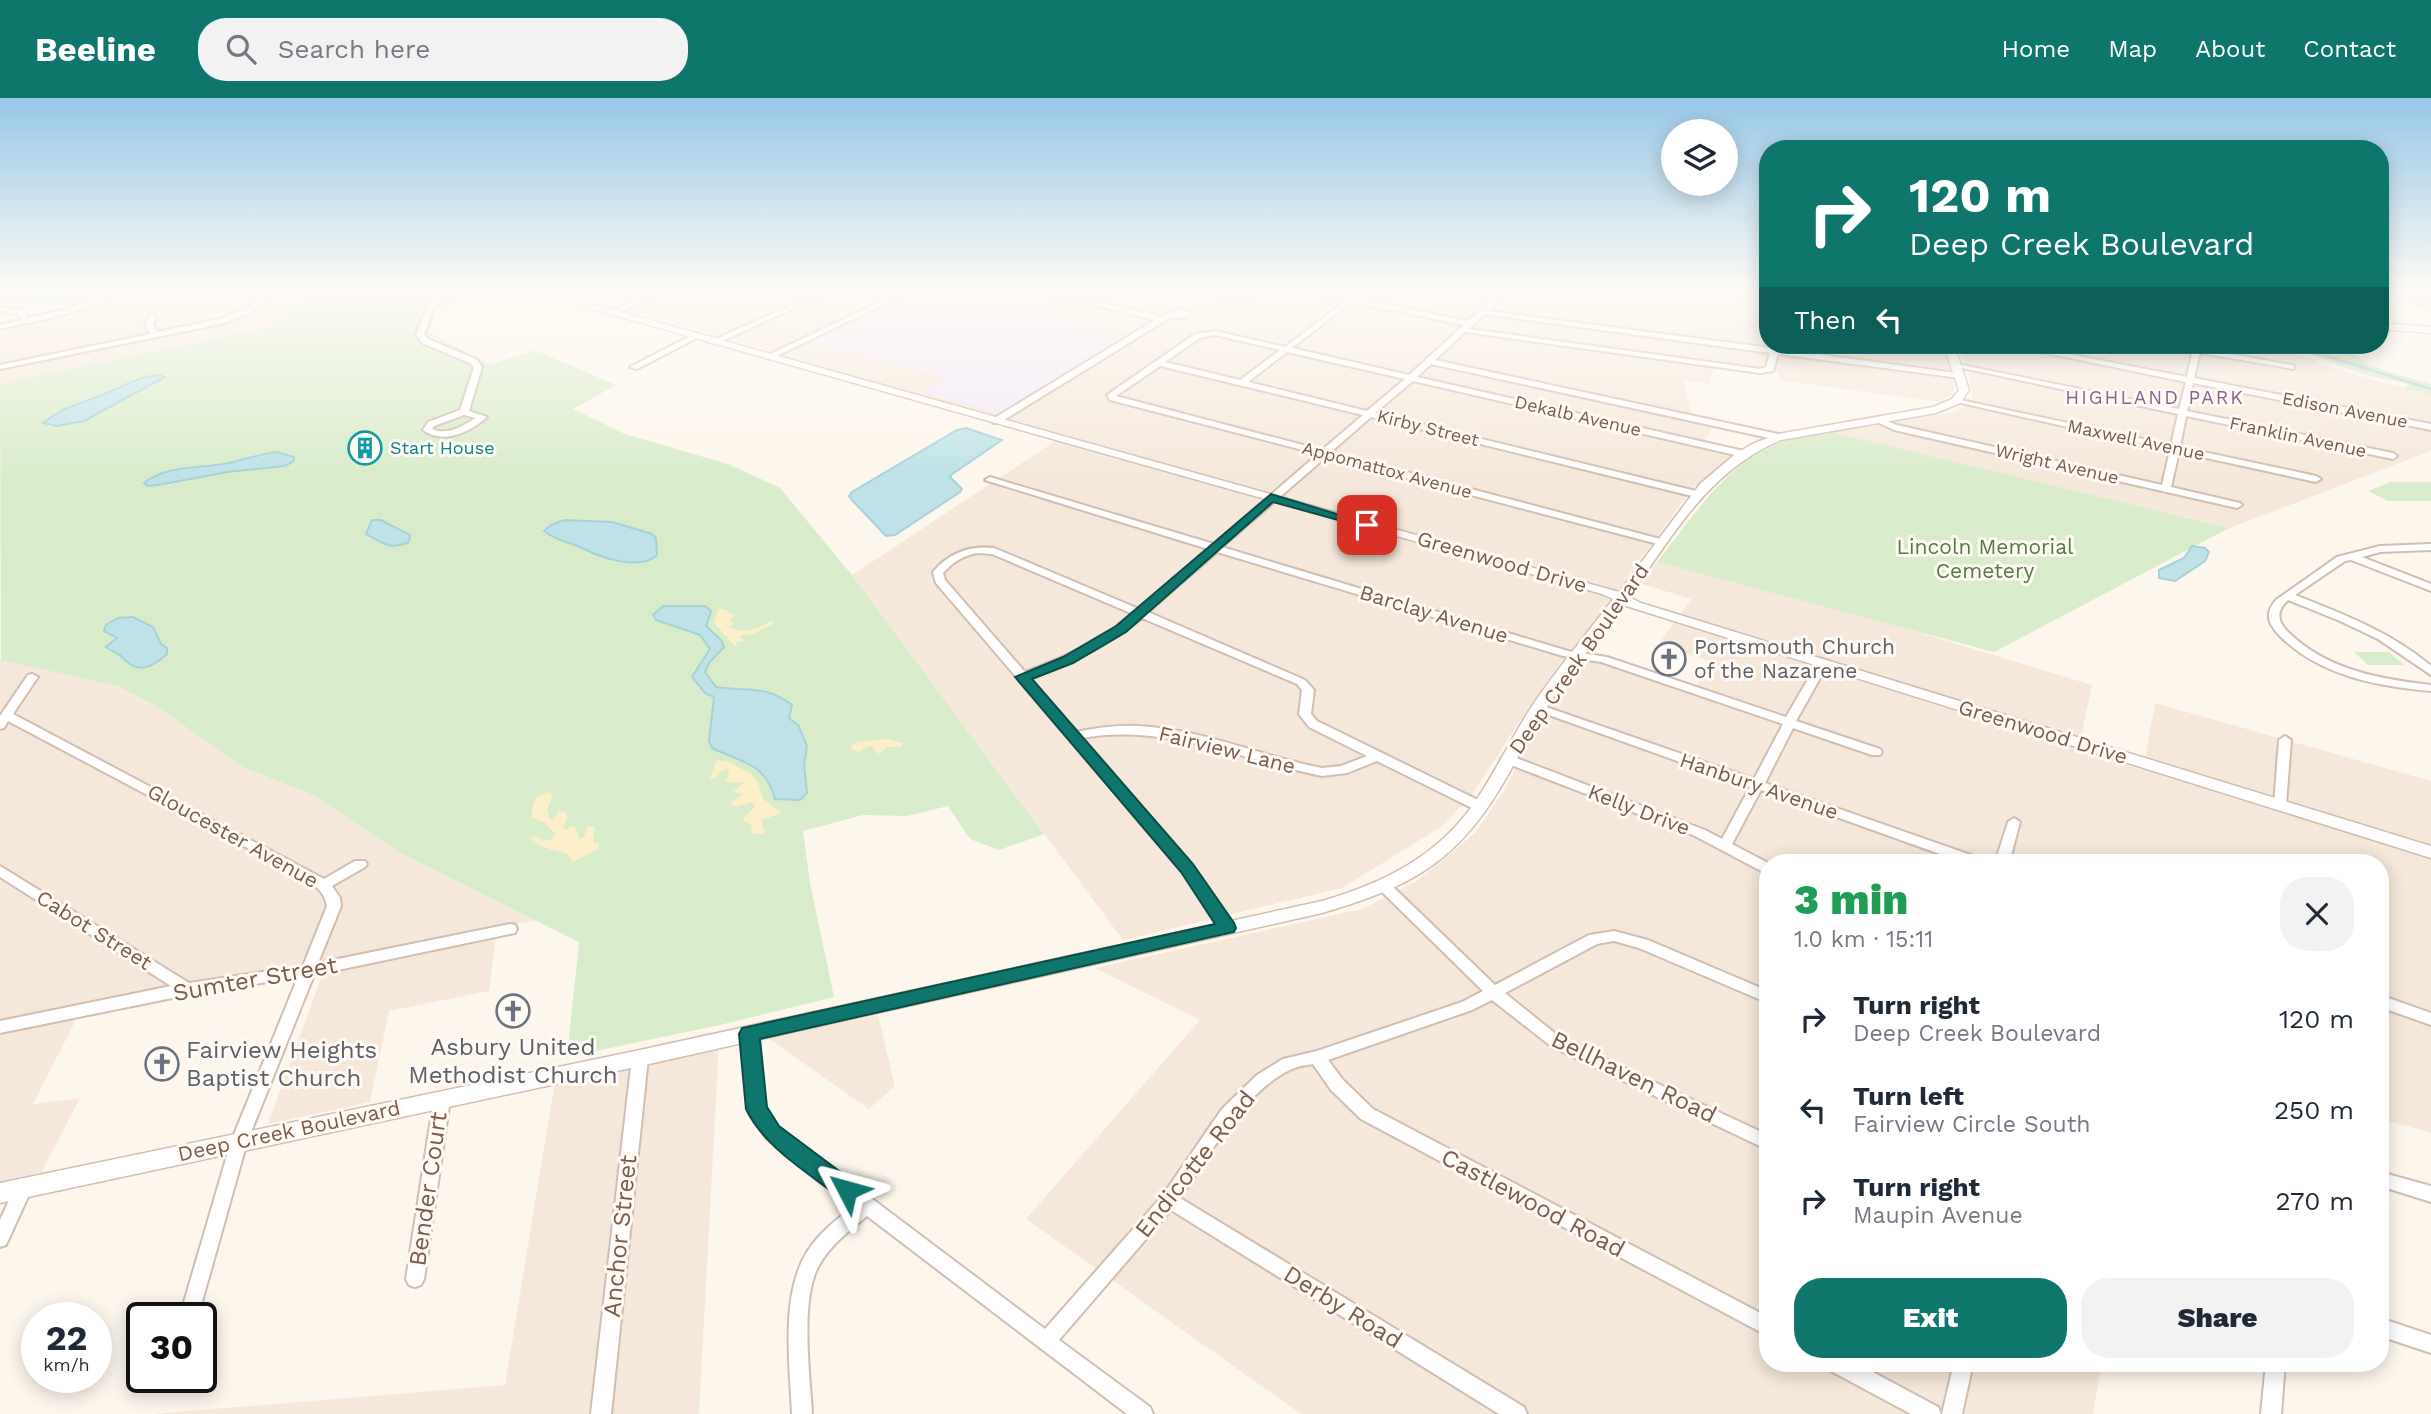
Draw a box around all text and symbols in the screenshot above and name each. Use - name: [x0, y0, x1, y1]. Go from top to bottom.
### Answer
- search box: [198, 18, 688, 81]
- text: Beeline: [35, 30, 156, 69]
- icon: search: [222, 30, 260, 68]
- text: Search here: [278, 34, 430, 64]
- text: Home: [2002, 35, 2070, 63]
- text: Map: [2108, 35, 2157, 63]
- text: About: [2195, 35, 2265, 63]
- text: Contact: [2303, 35, 2396, 63]
- map controls: [1661, 119, 1738, 196]
- button: layers: [1661, 119, 1738, 196]
- text: 120 m: [1909, 166, 2051, 224]
- icon: right: [1794, 168, 1885, 259]
- text: Deep Creek Boulevard: [1909, 225, 2254, 263]
- icon: left: [1870, 301, 1908, 339]
- text: Then: [1794, 305, 1856, 335]
- district label: HIGHLAND PARK: [2065, 386, 2245, 409]
- street label: Edison Avenue: [2280, 387, 2410, 432]
- street label: Dekalb Avenue: [1513, 391, 1644, 440]
- street label: Kirby Street: [1375, 405, 1482, 450]
- street label: Franklin Avenue: [2228, 412, 2368, 461]
- street label: Maxwell Avenue: [2066, 415, 2207, 464]
- building icon: Start House: [346, 429, 384, 467]
- place label: Start House: [390, 437, 495, 458]
- street label: Appomattox Avenue: [1300, 437, 1474, 502]
- street label: Wright Avenue: [1993, 439, 2121, 488]
- pin: [1337, 495, 1397, 555]
- icon: arrive: [1348, 506, 1386, 544]
- street label: Greenwood Drive: [1414, 525, 1590, 598]
- park label: Lincoln Memorial Cemetery: [1896, 534, 2074, 583]
- street label: Deep Creek Boulevard: [1503, 559, 1654, 759]
- street label: Barclay Avenue: [1357, 579, 1512, 648]
- place label: Portsmouth Church of the Nazarene: [1694, 634, 1895, 683]
- church icon: Portsmouth Church of the Nazarene: [1650, 640, 1688, 678]
- street label: Greenwood Drive: [1956, 694, 2131, 769]
- street label: Fairview Lane: [1156, 720, 1298, 779]
- street label: Hanbury Avenue: [1677, 747, 1842, 824]
- street label: Gloucester Avenue: [143, 778, 323, 893]
- street label: Kelly Drive: [1585, 779, 1694, 840]
- text: 3 min: [1794, 875, 1908, 924]
- button: close: [2280, 877, 2354, 951]
- street label: Cabot Street: [32, 884, 157, 975]
- text: 1.0 km · 15:11: [1794, 926, 1933, 953]
- street label: Sumter Street: [171, 951, 339, 1007]
- text: Turn right: [1853, 990, 1980, 1020]
- church icon: Asbury United Methodist Church: [494, 992, 532, 1030]
- icon: right: [1794, 1000, 1832, 1038]
- text: 120 m: [2279, 1004, 2354, 1034]
- text: Deep Creek Boulevard: [1853, 1020, 2101, 1047]
- street label: Bellhaven Road: [1547, 1025, 1721, 1129]
- place label: Asbury United Methodist Church: [408, 1033, 618, 1089]
- place label: Fairview Heights Baptist Church: [186, 1036, 377, 1092]
- church icon: Fairview Heights Baptist Church: [143, 1045, 181, 1083]
- text: Turn left: [1853, 1081, 1964, 1111]
- street label: Endicotte Road: [1129, 1085, 1261, 1243]
- icon: left: [1794, 1091, 1832, 1129]
- street label: Deep Creek Boulevard: [175, 1095, 402, 1166]
- text: 250 m: [2274, 1095, 2354, 1125]
- street label: Bender Court: [403, 1110, 453, 1268]
- text: Fairview Circle South: [1853, 1111, 2091, 1138]
- street label: Castlewood Road: [1436, 1143, 1630, 1263]
- street label: Anchor Street: [598, 1153, 642, 1319]
- position arrow: [810, 1153, 884, 1227]
- text: Turn right: [1853, 1172, 1980, 1202]
- icon: right: [1794, 1182, 1832, 1220]
- text: 270 m: [2275, 1186, 2354, 1216]
- text: Maupin Avenue: [1853, 1202, 2023, 1229]
- street label: Derby Road: [1279, 1260, 1407, 1354]
- button: Exit: [1794, 1278, 2067, 1358]
- button: Share: [2081, 1278, 2354, 1358]
- speed limit sign: 30: [126, 1302, 217, 1393]
- text: 22: [46, 1317, 87, 1359]
- text: km/h: [43, 1354, 90, 1375]

